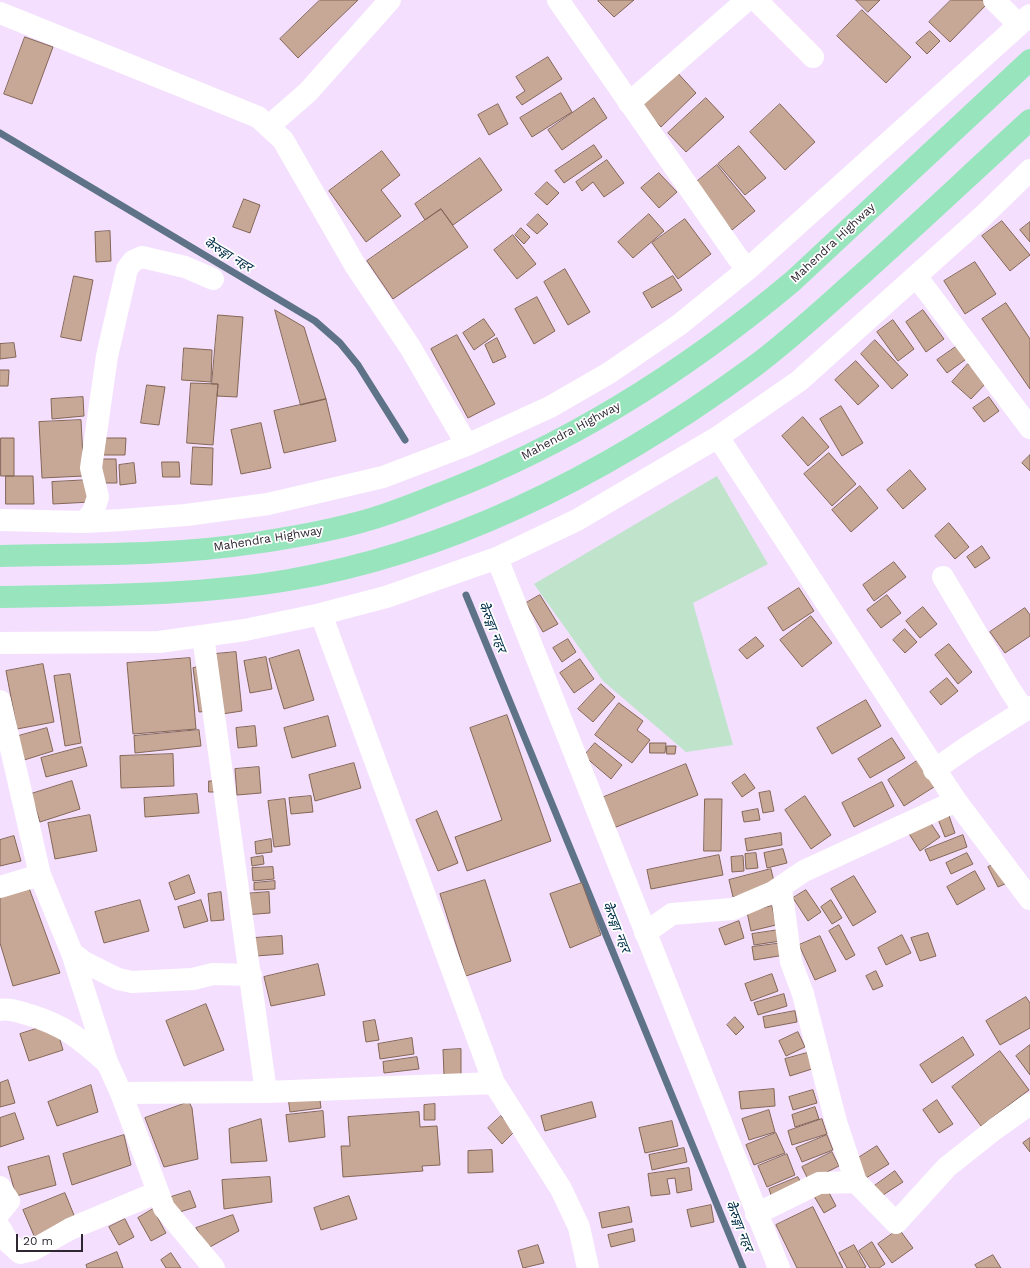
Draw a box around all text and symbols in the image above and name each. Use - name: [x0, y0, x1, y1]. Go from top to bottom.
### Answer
- street label: Mahendra Highway: [788, 200, 878, 286]
- water label: केेरुङ्गा नहर: [201, 235, 255, 275]
- street label: Mahendra Highway: [519, 399, 623, 463]
- street label: Mahendra Highway: [212, 523, 324, 555]
- water label: केेरुङ्गा नहर: [475, 599, 509, 655]
- water label: केेरुङ्गा नहर: [599, 899, 633, 955]
- water label: केेरुङ्गा नहर: [722, 1198, 756, 1254]
- scale bar: [18, 1226, 85, 1252]
- text: 20 m: [23, 1234, 53, 1248]

